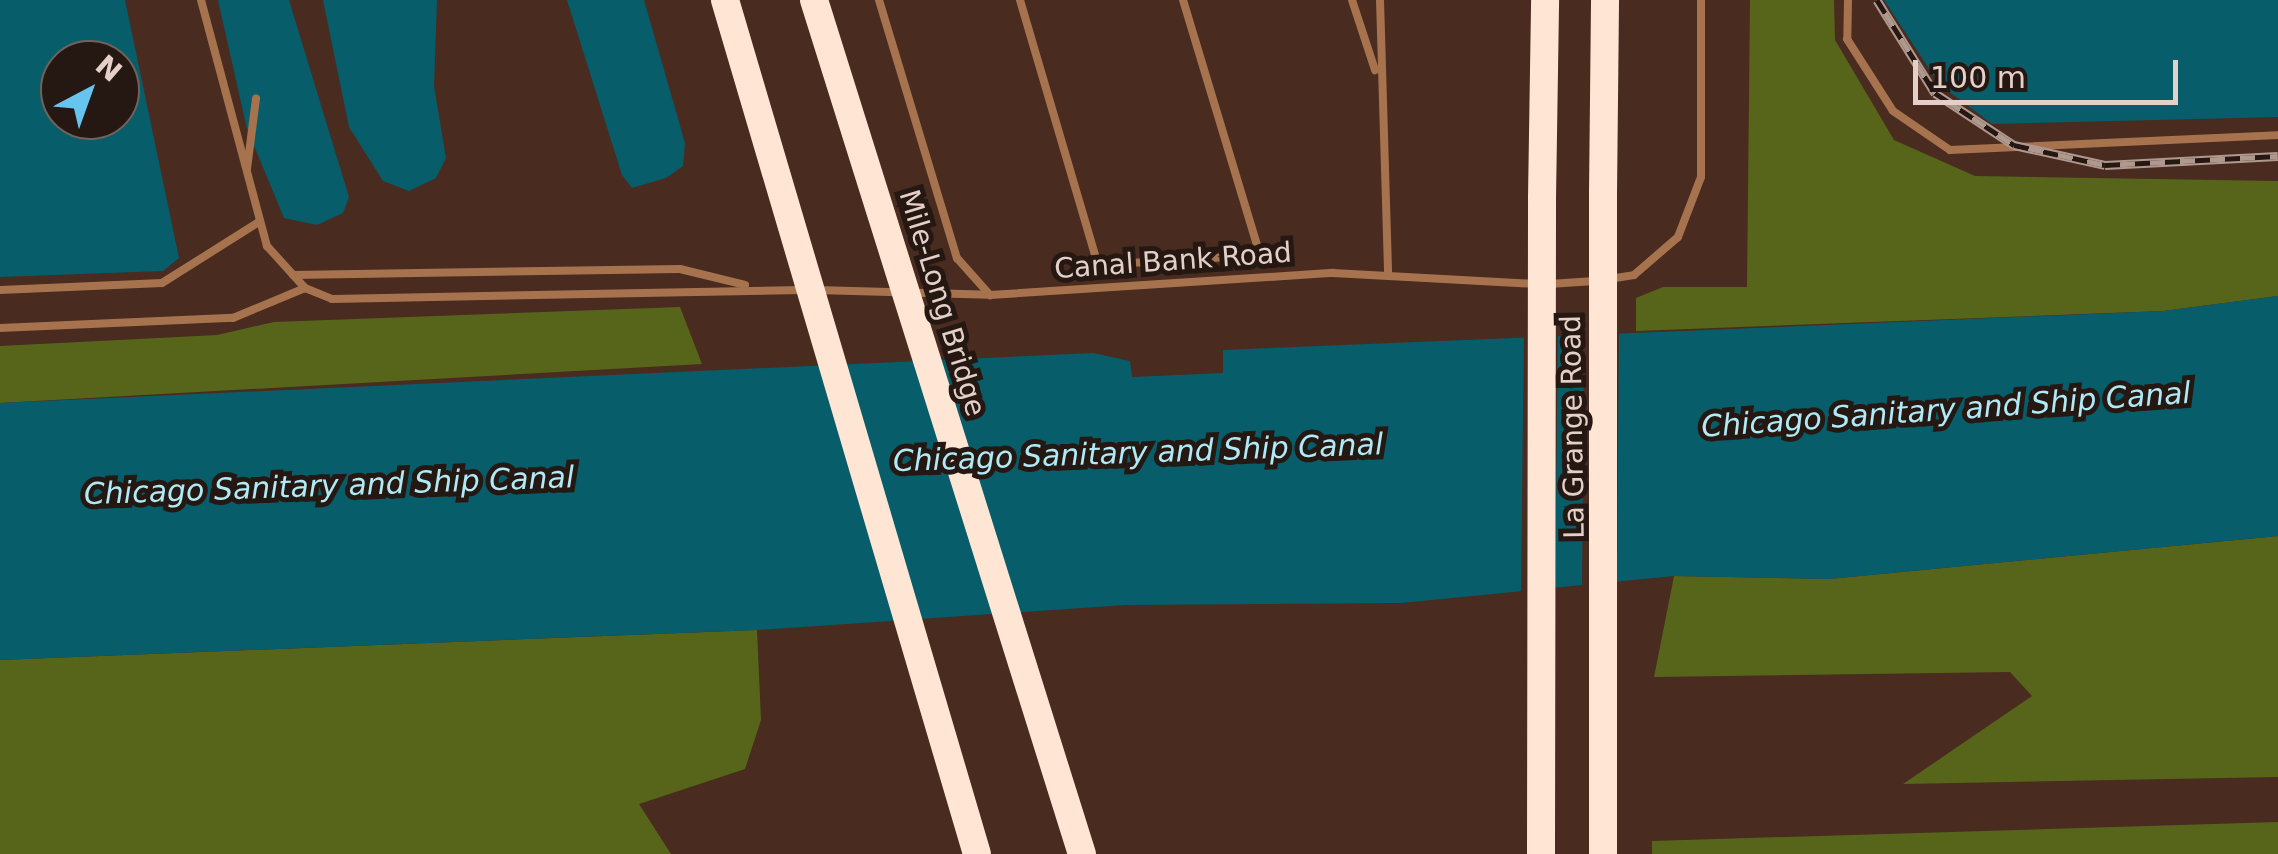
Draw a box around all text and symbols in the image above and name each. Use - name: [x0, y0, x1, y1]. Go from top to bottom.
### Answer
- north arrow: [40, 40, 140, 140]
- scale bar: [1918, 40, 2183, 102]
- text: N: [89, 48, 128, 89]
- text: 100 m: [1930, 60, 2026, 95]
- street label: Mile-Long Bridge: [892, 186, 992, 420]
- street label: Canal Bank Road: [1053, 236, 1293, 286]
- street label: La Grange Road: [1554, 315, 1592, 539]
- water label: Chicago Sanitary and Ship Canal: [1700, 375, 2192, 445]
- water label: Chicago Sanitary and Ship Canal: [892, 426, 1384, 480]
- water label: Chicago Sanitary and Ship Canal: [83, 459, 575, 513]

